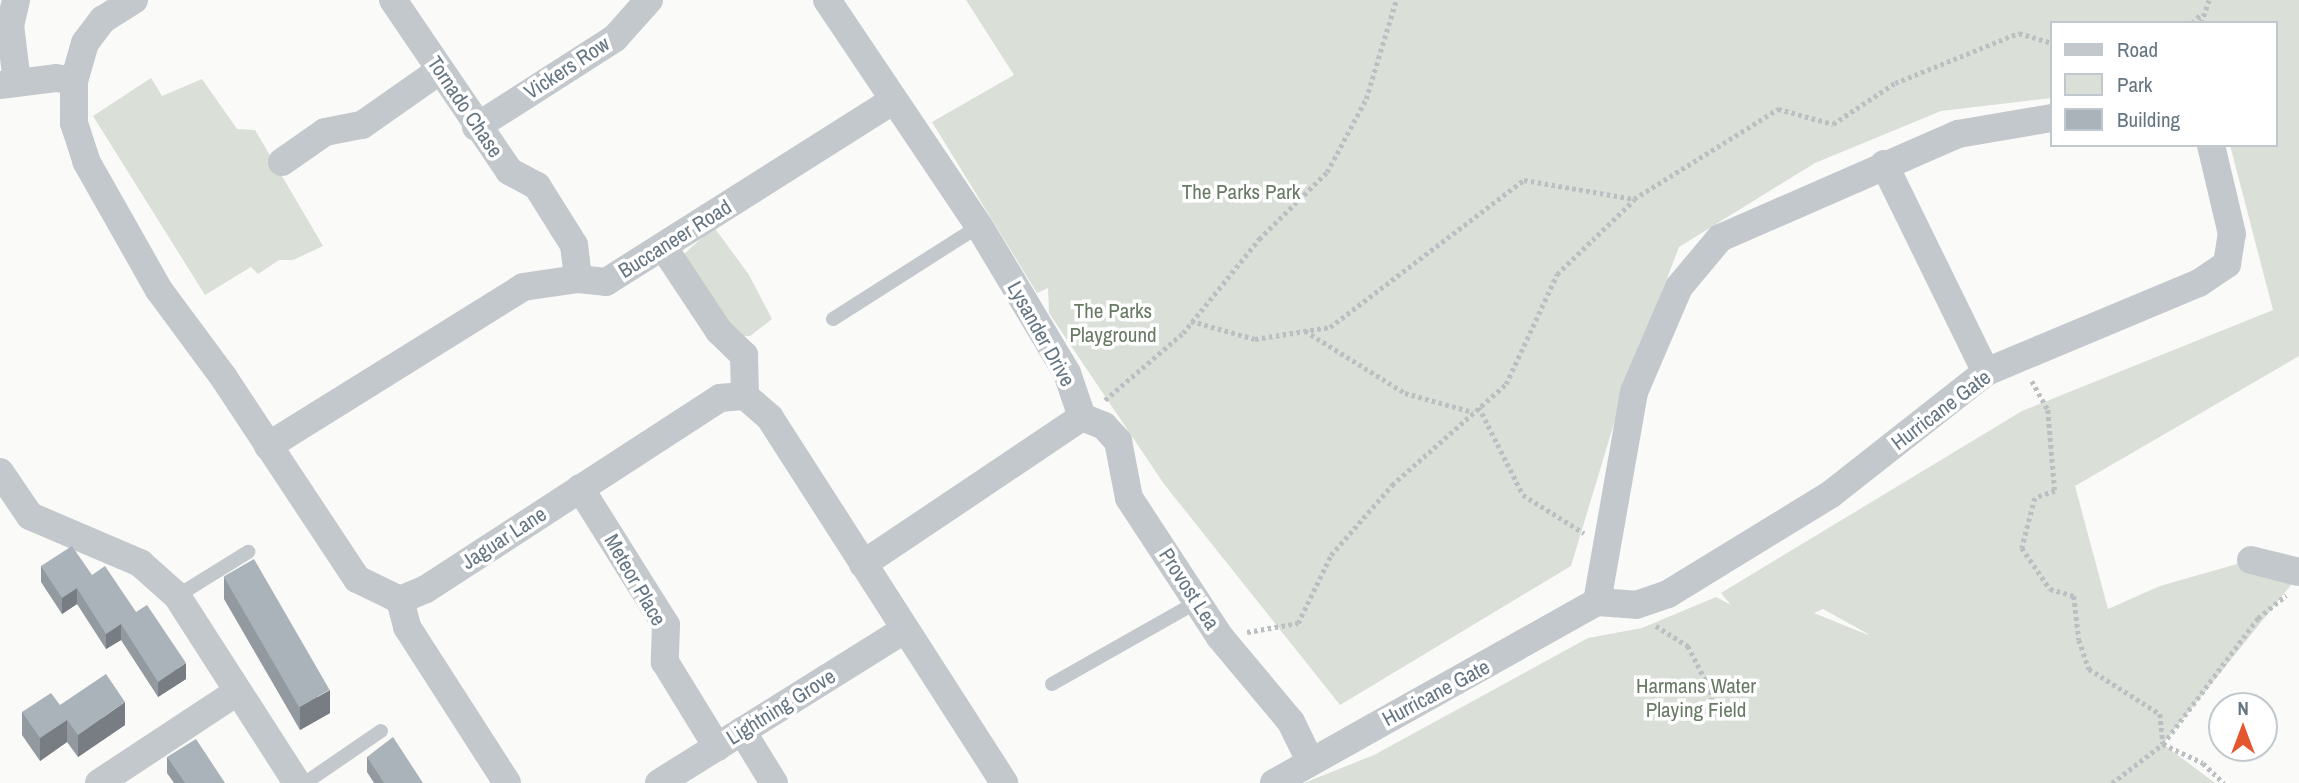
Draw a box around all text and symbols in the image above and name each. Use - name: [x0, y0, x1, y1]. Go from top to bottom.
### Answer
- legend: [2050, 21, 2278, 147]
- street label: Vickers Row: [520, 31, 614, 105]
- text: Road: [2117, 35, 2158, 64]
- street label: Tornado Chase: [422, 52, 508, 162]
- text: Park: [2117, 70, 2152, 99]
- text: Building: [2117, 105, 2180, 134]
- park label: The Parks Park: [1182, 179, 1300, 205]
- street label: Buccaneer Road: [614, 194, 736, 284]
- street label: Lysander Drive: [1002, 277, 1080, 391]
- park label: The Parks Playground: [1069, 298, 1157, 348]
- street label: Hurricane Gate: [1886, 365, 1996, 455]
- street label: Jaguar Lane: [457, 501, 551, 575]
- street label: Meteor Place: [599, 530, 671, 630]
- street label: Provost Lea: [1153, 544, 1225, 634]
- street label: Hurricane Gate: [1378, 654, 1494, 732]
- street label: Lightning Grove: [722, 664, 840, 750]
- park label: Harmans Water Playing Field: [1636, 673, 1756, 723]
- north arrow: [2208, 692, 2278, 762]
- text: N: [2237, 695, 2249, 721]

